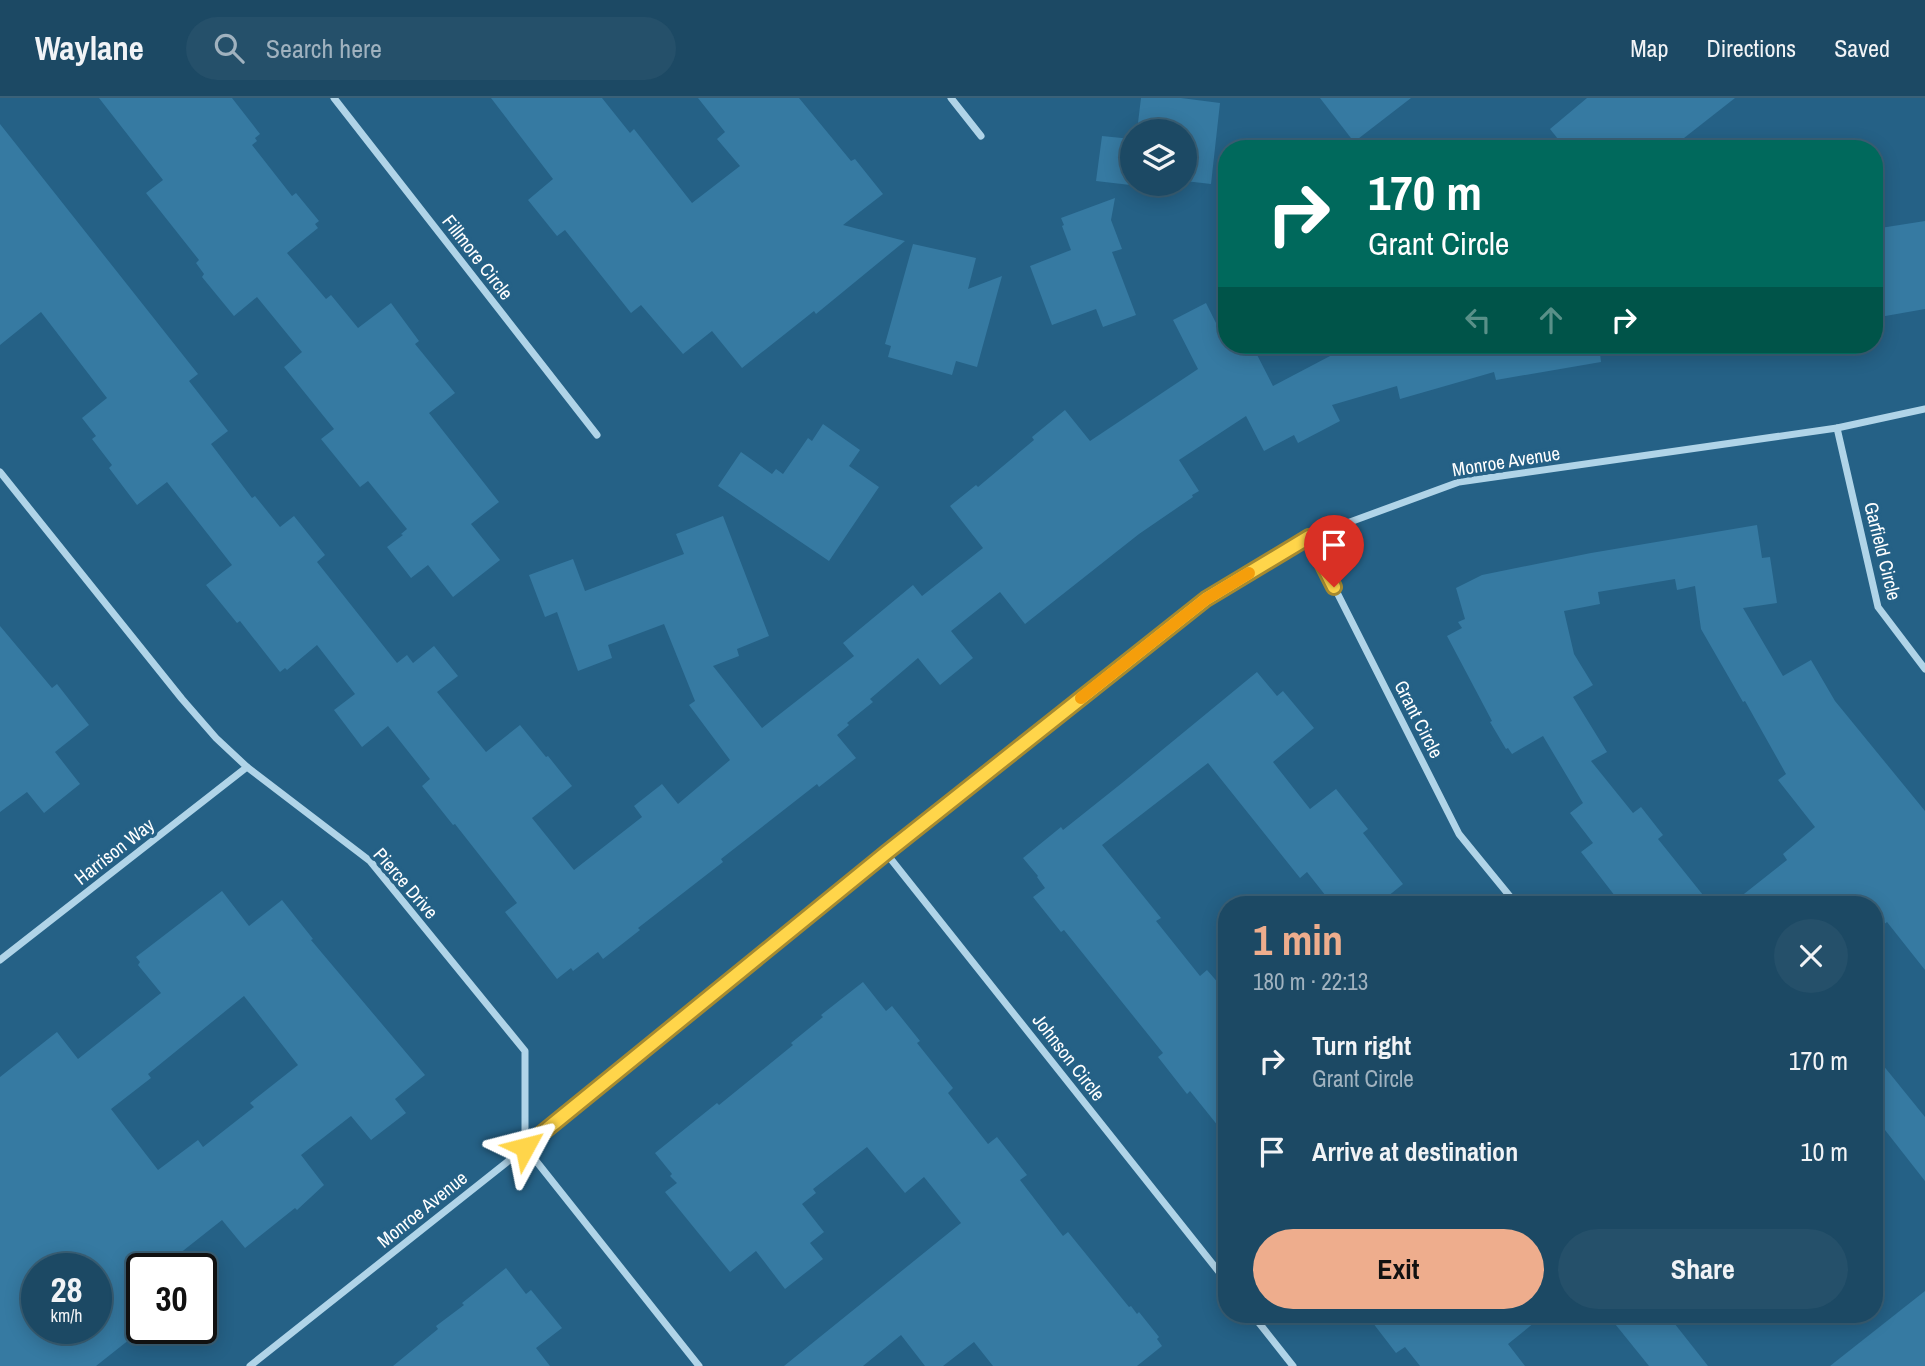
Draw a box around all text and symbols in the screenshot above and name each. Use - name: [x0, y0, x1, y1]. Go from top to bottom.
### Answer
- search box: [186, 17, 676, 80]
- text: Waylane: [35, 26, 144, 70]
- icon: search: [210, 29, 248, 67]
- text: Search here: [266, 31, 382, 66]
- text: Map: [1630, 32, 1668, 64]
- text: Directions: [1706, 32, 1796, 64]
- text: Saved: [1834, 32, 1890, 64]
- map controls: [1120, 119, 1197, 196]
- button: layers: [1120, 119, 1197, 196]
- text: 170 m: [1368, 159, 1482, 225]
- icon: right: [1253, 168, 1344, 259]
- street label: Fillmore Circle: [437, 209, 519, 305]
- text: Grant Circle: [1368, 222, 1509, 265]
- icon: left: [1459, 301, 1497, 339]
- icon: ahead: [1532, 301, 1570, 339]
- icon: right: [1605, 301, 1643, 339]
- street label: Monroe Avenue: [1450, 440, 1562, 482]
- street label: Garfield Circle: [1858, 499, 1908, 603]
- pin: [1304, 515, 1364, 587]
- icon: arrive: [1315, 526, 1353, 564]
- street label: Grant Circle: [1388, 676, 1450, 762]
- street label: Harrison Way: [69, 811, 159, 890]
- street label: Pierce Drive: [368, 842, 444, 924]
- text: 1 min: [1253, 912, 1343, 968]
- button: close: [1774, 919, 1848, 993]
- text: 180 m · 22:13: [1253, 966, 1368, 997]
- street label: Johnson Circle: [1027, 1008, 1111, 1106]
- text: Turn right: [1312, 1028, 1411, 1063]
- icon: right: [1253, 1042, 1291, 1080]
- text: 170 m: [1789, 1043, 1848, 1078]
- text: Grant Circle: [1312, 1063, 1414, 1094]
- position arrow: [488, 1110, 562, 1184]
- icon: arrive: [1253, 1133, 1291, 1171]
- text: Arrive at destination: [1312, 1134, 1518, 1169]
- text: 10 m: [1801, 1134, 1848, 1169]
- street label: Monroe Avenue: [372, 1165, 472, 1253]
- button: Exit: [1253, 1229, 1544, 1309]
- button: Share: [1558, 1229, 1848, 1309]
- speed limit sign: 30: [126, 1253, 217, 1344]
- text: 28: [51, 1266, 82, 1313]
- text: km/h: [51, 1303, 83, 1328]

